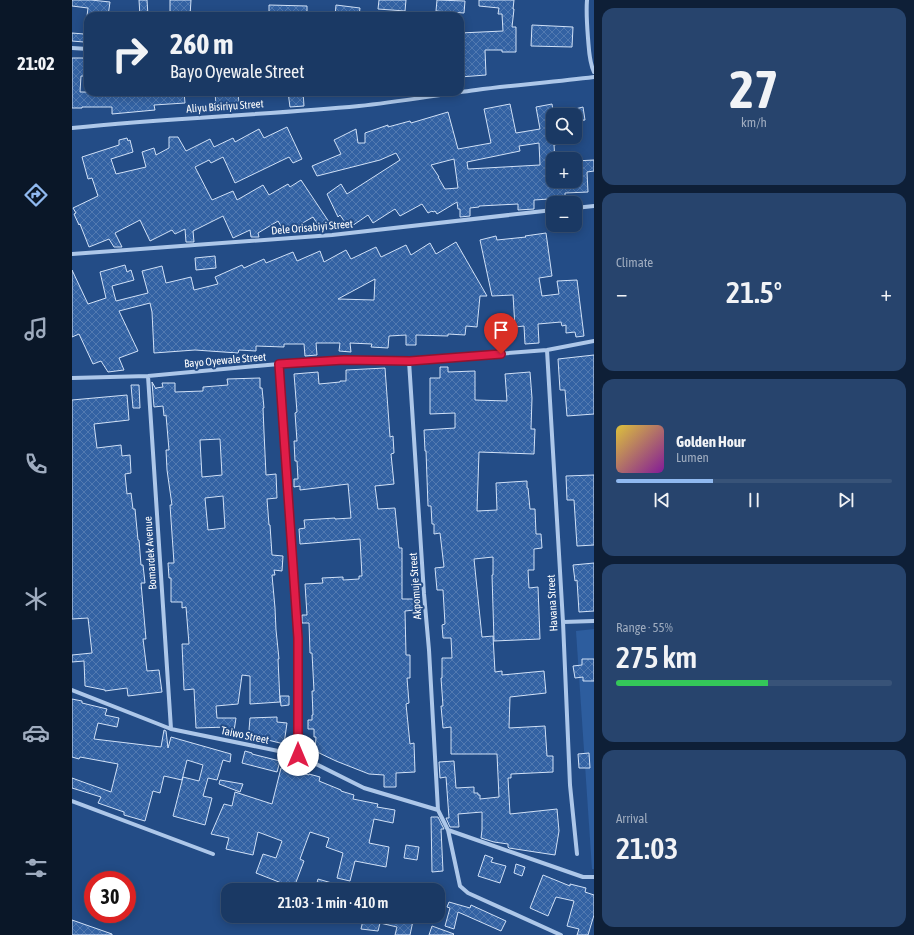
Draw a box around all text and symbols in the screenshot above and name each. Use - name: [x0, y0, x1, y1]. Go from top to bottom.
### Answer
- icon: right: [104, 28, 156, 80]
- text: 260 m: [170, 28, 233, 60]
- text: 21:02: [17, 53, 55, 74]
- text: 27: [730, 59, 778, 119]
- text: Bayo Oyewale Street: [170, 61, 304, 82]
- street label: Aliyu Bisiriyu Street: [186, 97, 264, 115]
- map controls: [546, 108, 582, 232]
- button: search: [546, 108, 582, 144]
- text: km/h: [741, 115, 767, 130]
- button: +: [546, 152, 582, 188]
- icon: directions: [22, 181, 50, 209]
- button: −: [546, 196, 582, 232]
- street label: Dele Orisabiyi Street: [271, 217, 353, 237]
- text: Climate: [616, 255, 653, 270]
- text: 21.5°: [726, 275, 782, 309]
- text: −: [616, 280, 627, 306]
- text: +: [881, 280, 892, 306]
- pin: [484, 313, 518, 354]
- icon: music: [22, 315, 50, 343]
- icon: arrive: [490, 319, 512, 341]
- street label: Bayo Oyewale Street: [184, 350, 266, 370]
- text: Golden Hour: [676, 433, 746, 450]
- icon: phone: [22, 450, 50, 478]
- text: Lumen: [676, 450, 709, 465]
- icon: previous: [651, 489, 673, 511]
- icon: pause: [743, 489, 765, 511]
- icon: next: [835, 489, 857, 511]
- street label: Bomardek Avenue: [141, 516, 159, 590]
- street label: Akpomuje Street: [407, 552, 423, 620]
- street label: Havana Street: [545, 574, 559, 632]
- icon: climate: [22, 585, 50, 613]
- text: Range · 55%: [616, 620, 673, 635]
- text: 275 km: [616, 640, 697, 674]
- icon: car: [22, 719, 50, 747]
- street label: Taiwo Street: [220, 724, 270, 746]
- position arrow: [277, 734, 319, 776]
- text: Arrival: [616, 811, 648, 826]
- text: 21:03: [616, 831, 678, 865]
- icon: filters: [22, 854, 50, 882]
- speed limit sign: 30: [84, 871, 136, 923]
- text: 21:03 · 1 min · 410 m: [278, 894, 388, 911]

